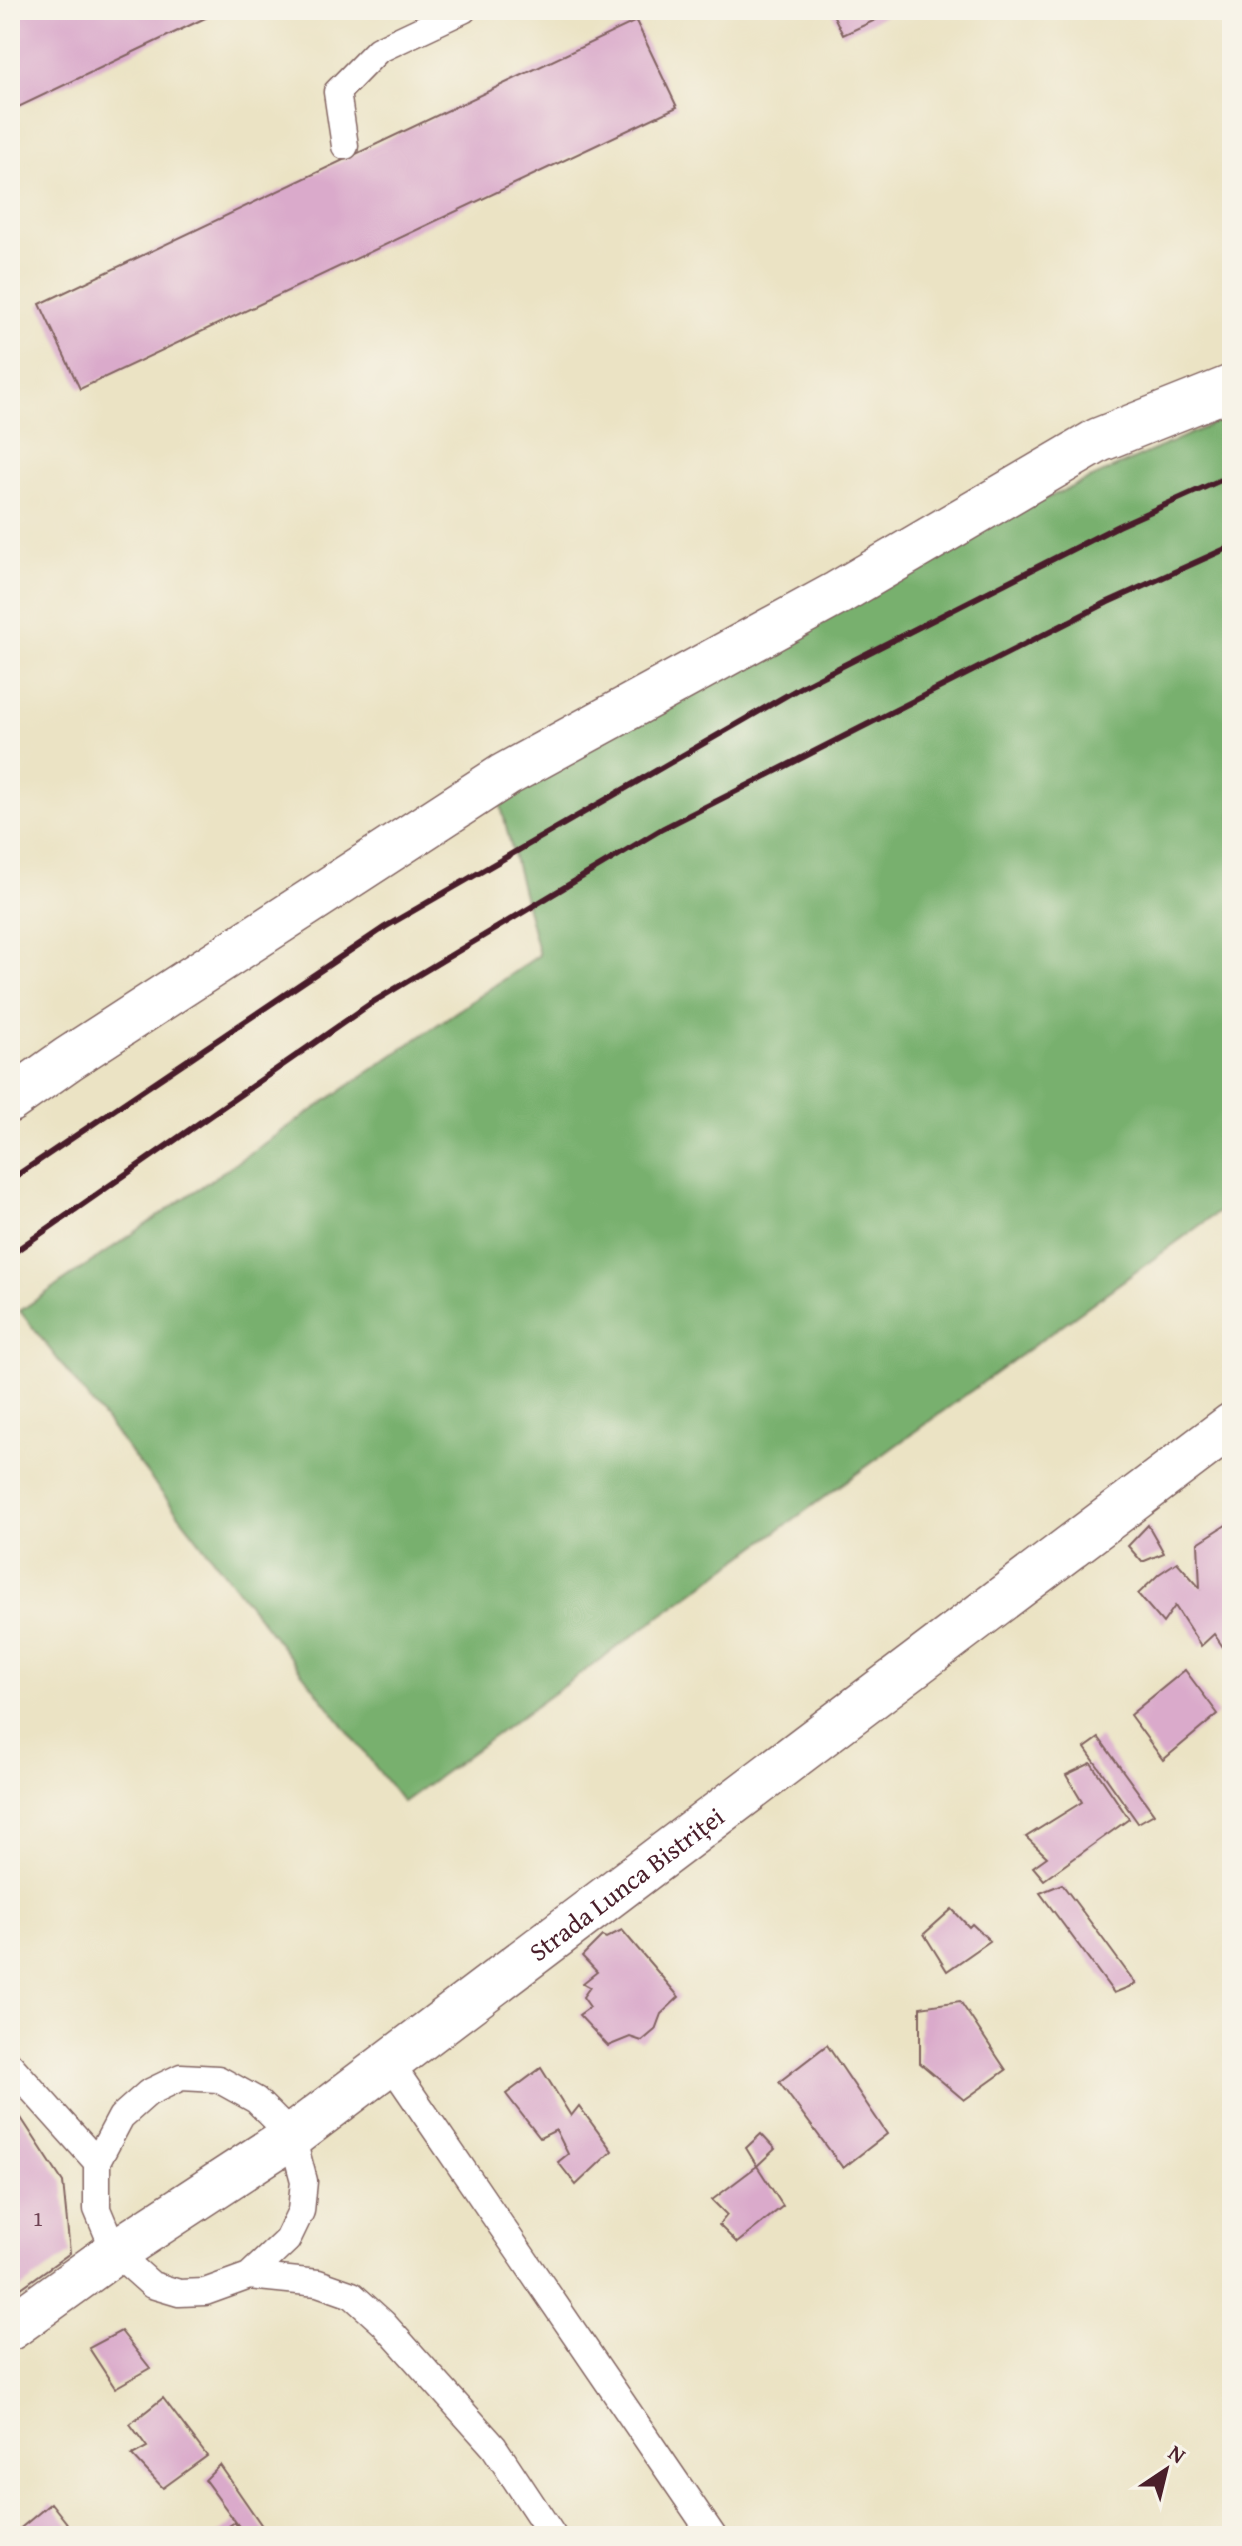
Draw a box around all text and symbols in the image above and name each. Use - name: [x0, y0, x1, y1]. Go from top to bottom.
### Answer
- street label: Strada Lunca Bistriței: [520, 1797, 732, 1970]
- house number: 1: [33, 2202, 43, 2234]
- north arrow: [1126, 2430, 1206, 2510]
- text: N: [1162, 2436, 1193, 2471]

